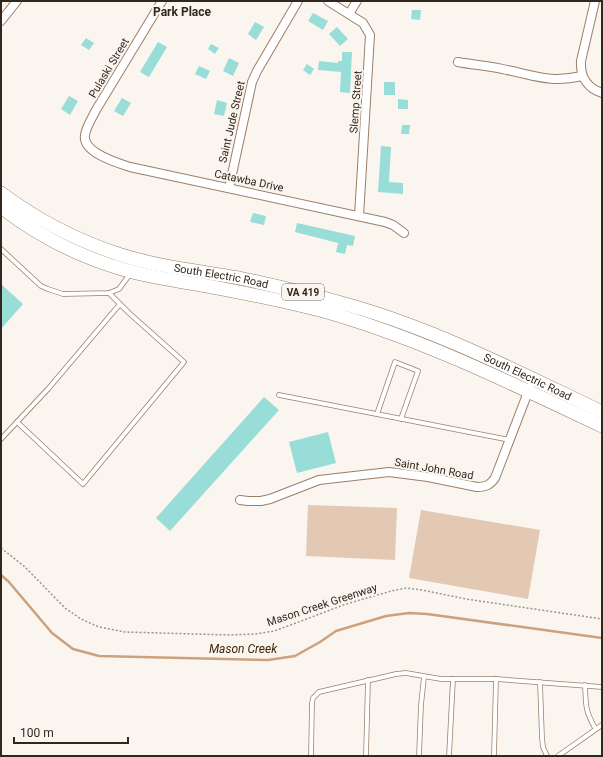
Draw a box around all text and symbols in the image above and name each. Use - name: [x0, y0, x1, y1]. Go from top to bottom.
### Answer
- district label: Park Place: [153, 5, 211, 19]
- street label: Pulaski Street: [86, 35, 132, 100]
- street label: Slemp Street: [347, 70, 365, 134]
- street label: Saint Jude Street: [216, 79, 248, 164]
- street label: Catawba Drive: [213, 167, 285, 195]
- street label: South Electric Road: [173, 261, 270, 291]
- road number: VA 419: [282, 284, 324, 300]
- street label: South Electric Road: [482, 350, 574, 403]
- street label: Saint John Road: [393, 456, 475, 482]
- street label: Mason Creek Greenway: [265, 581, 380, 629]
- water label: Mason Creek: [209, 642, 278, 656]
- scale bar: [14, 719, 128, 745]
- text: 100 m: [20, 726, 54, 740]

